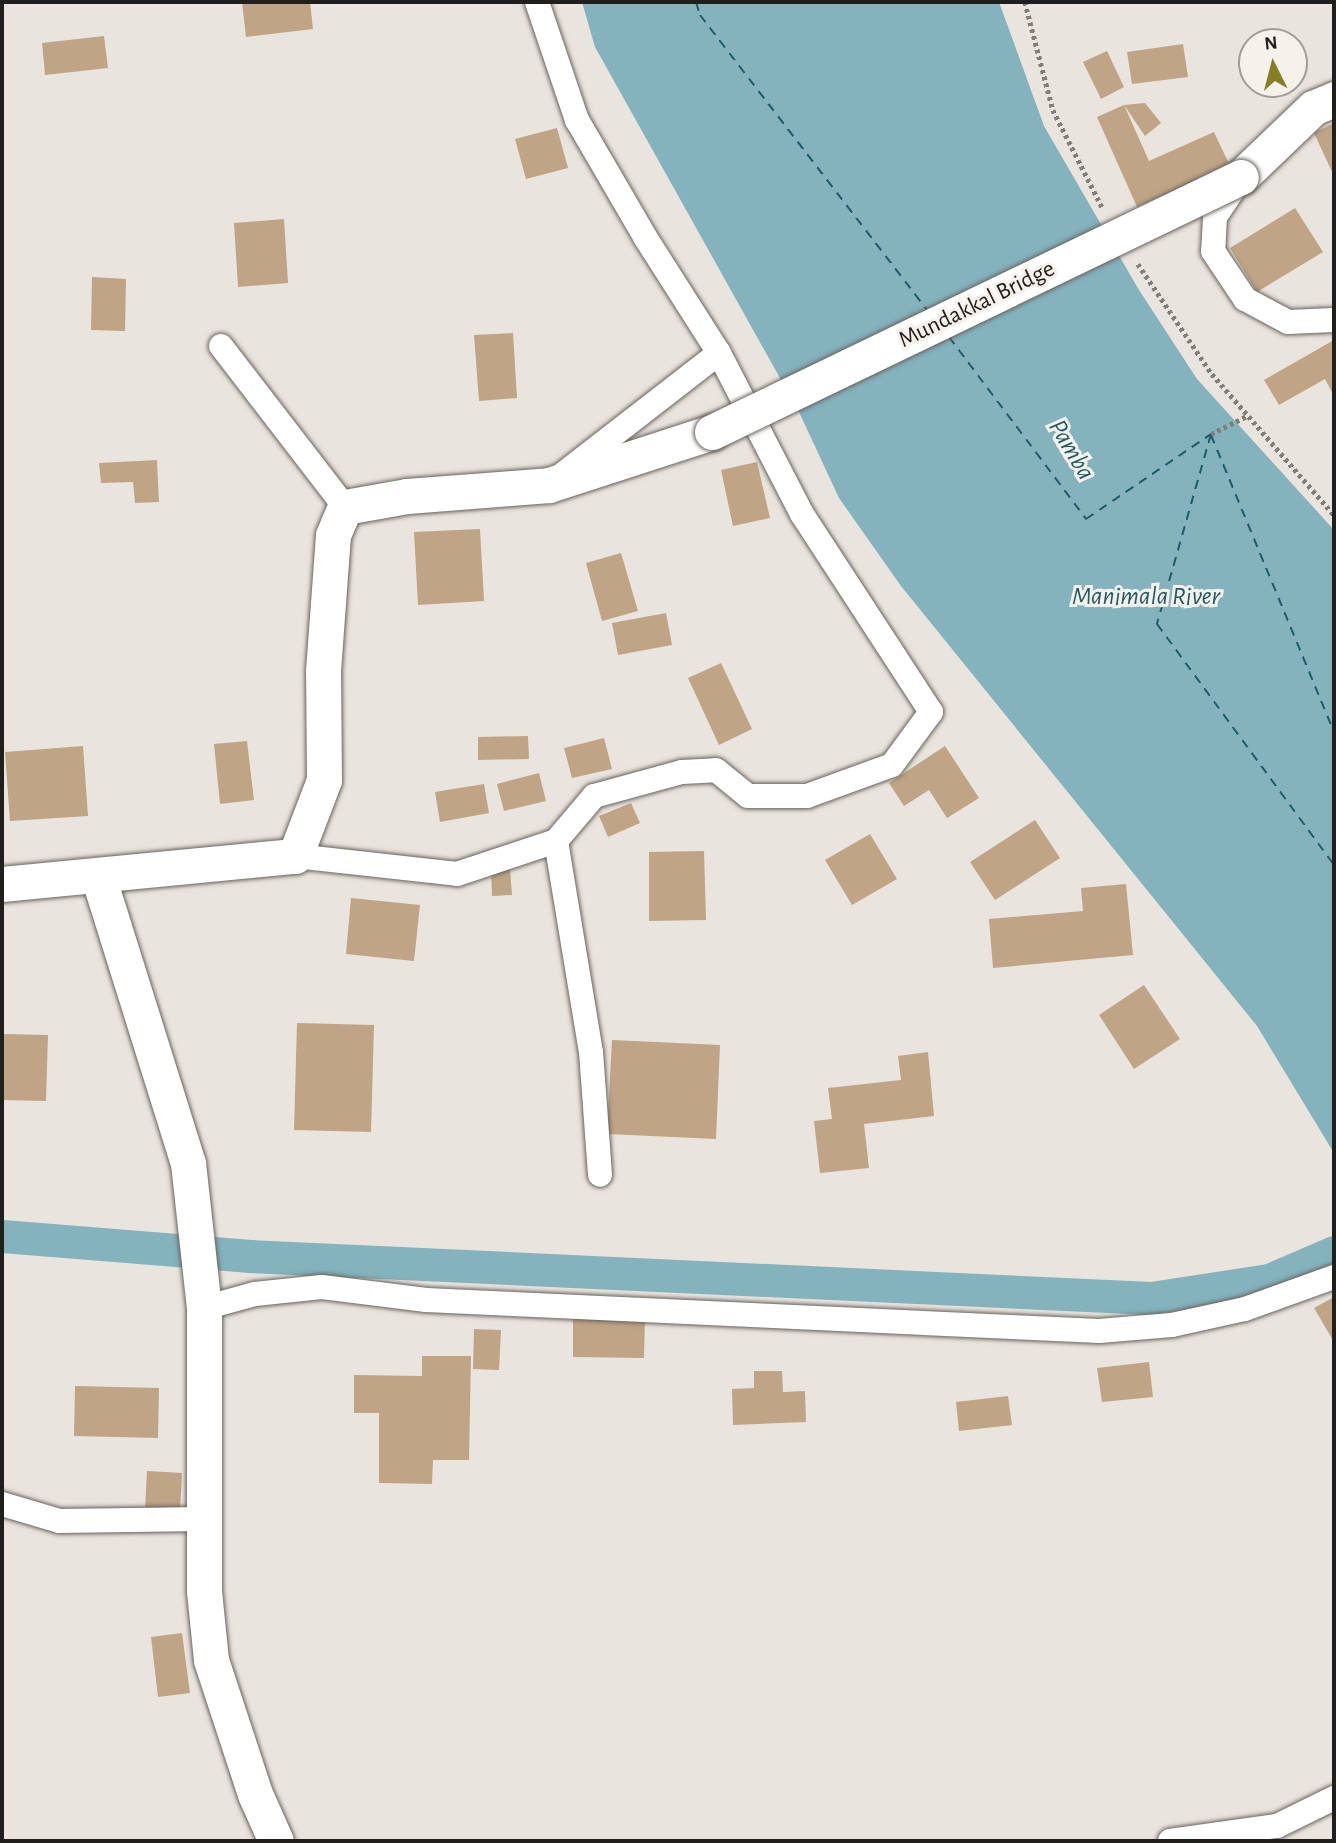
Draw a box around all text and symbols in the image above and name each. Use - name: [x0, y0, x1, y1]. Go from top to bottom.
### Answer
- north arrow: [1238, 28, 1308, 98]
- text: N: [1263, 33, 1279, 54]
- street label: Mundakkal Bridge: [894, 255, 1060, 355]
- water label: Pamba: [1041, 414, 1101, 486]
- water label: Manimala River: [1072, 581, 1220, 613]

